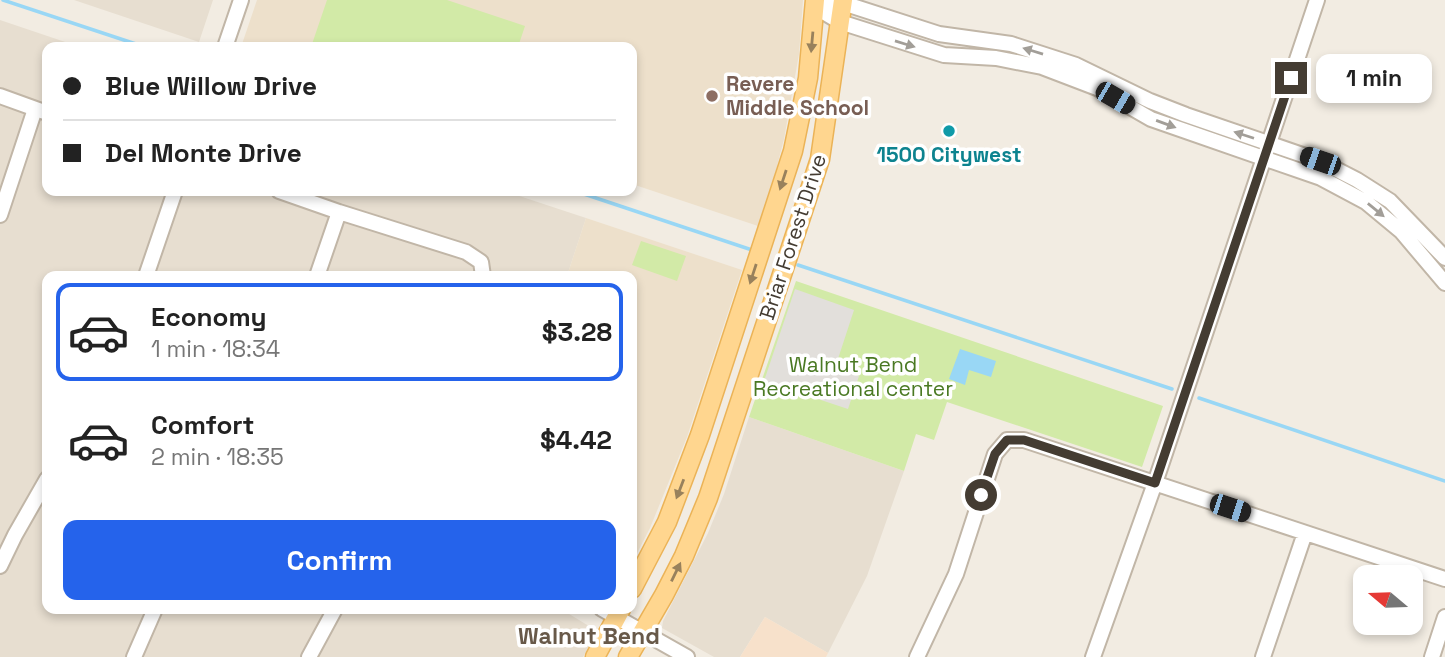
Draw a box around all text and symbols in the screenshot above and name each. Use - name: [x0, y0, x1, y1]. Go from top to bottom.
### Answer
- one-way arrow: [806, 31, 817, 53]
- one-way arrow: [895, 39, 916, 49]
- one-way arrow: [1023, 45, 1044, 55]
- callout: 1 min: [1316, 54, 1431, 102]
- route end: [1275, 62, 1307, 94]
- text: 1 min: [1346, 63, 1402, 93]
- text: Blue Willow Drive: [105, 69, 317, 103]
- place label: Revere Middle School: [726, 70, 869, 121]
- car: [1092, 78, 1139, 118]
- marker: Revere Middle School: [704, 88, 720, 104]
- one-way arrow: [1156, 119, 1177, 130]
- marker: 1500 Citywest: [941, 123, 957, 139]
- one-way arrow: [1234, 129, 1255, 140]
- text: Del Monte Drive: [105, 136, 302, 170]
- place label: 1500 Citywest: [876, 141, 1022, 168]
- car: [1297, 144, 1344, 178]
- street label: Briar Forest Drive: [753, 151, 832, 323]
- one-way arrow: [778, 170, 788, 191]
- one-way arrow: [1367, 202, 1384, 217]
- one-way arrow: [747, 264, 758, 285]
- text: Economy: [151, 300, 267, 334]
- icon: car: [67, 301, 130, 364]
- text: $3.28: [542, 315, 612, 349]
- text: 1 min · 18:34: [151, 334, 280, 364]
- park label: Walnut Bend Recreational center: [753, 351, 953, 402]
- text: Comfort: [151, 408, 254, 442]
- icon: car: [67, 409, 130, 472]
- text: $4.42: [540, 423, 612, 457]
- text: 2 min · 18:35: [151, 442, 284, 472]
- one-way arrow: [674, 479, 685, 500]
- route start: [965, 479, 997, 511]
- car: [1207, 492, 1254, 524]
- button: Confirm: [63, 520, 616, 600]
- one-way arrow: [670, 562, 681, 582]
- north arrow: [1353, 565, 1423, 635]
- map controls: [1353, 565, 1423, 635]
- district label: Walnut Bend: [518, 621, 660, 651]

